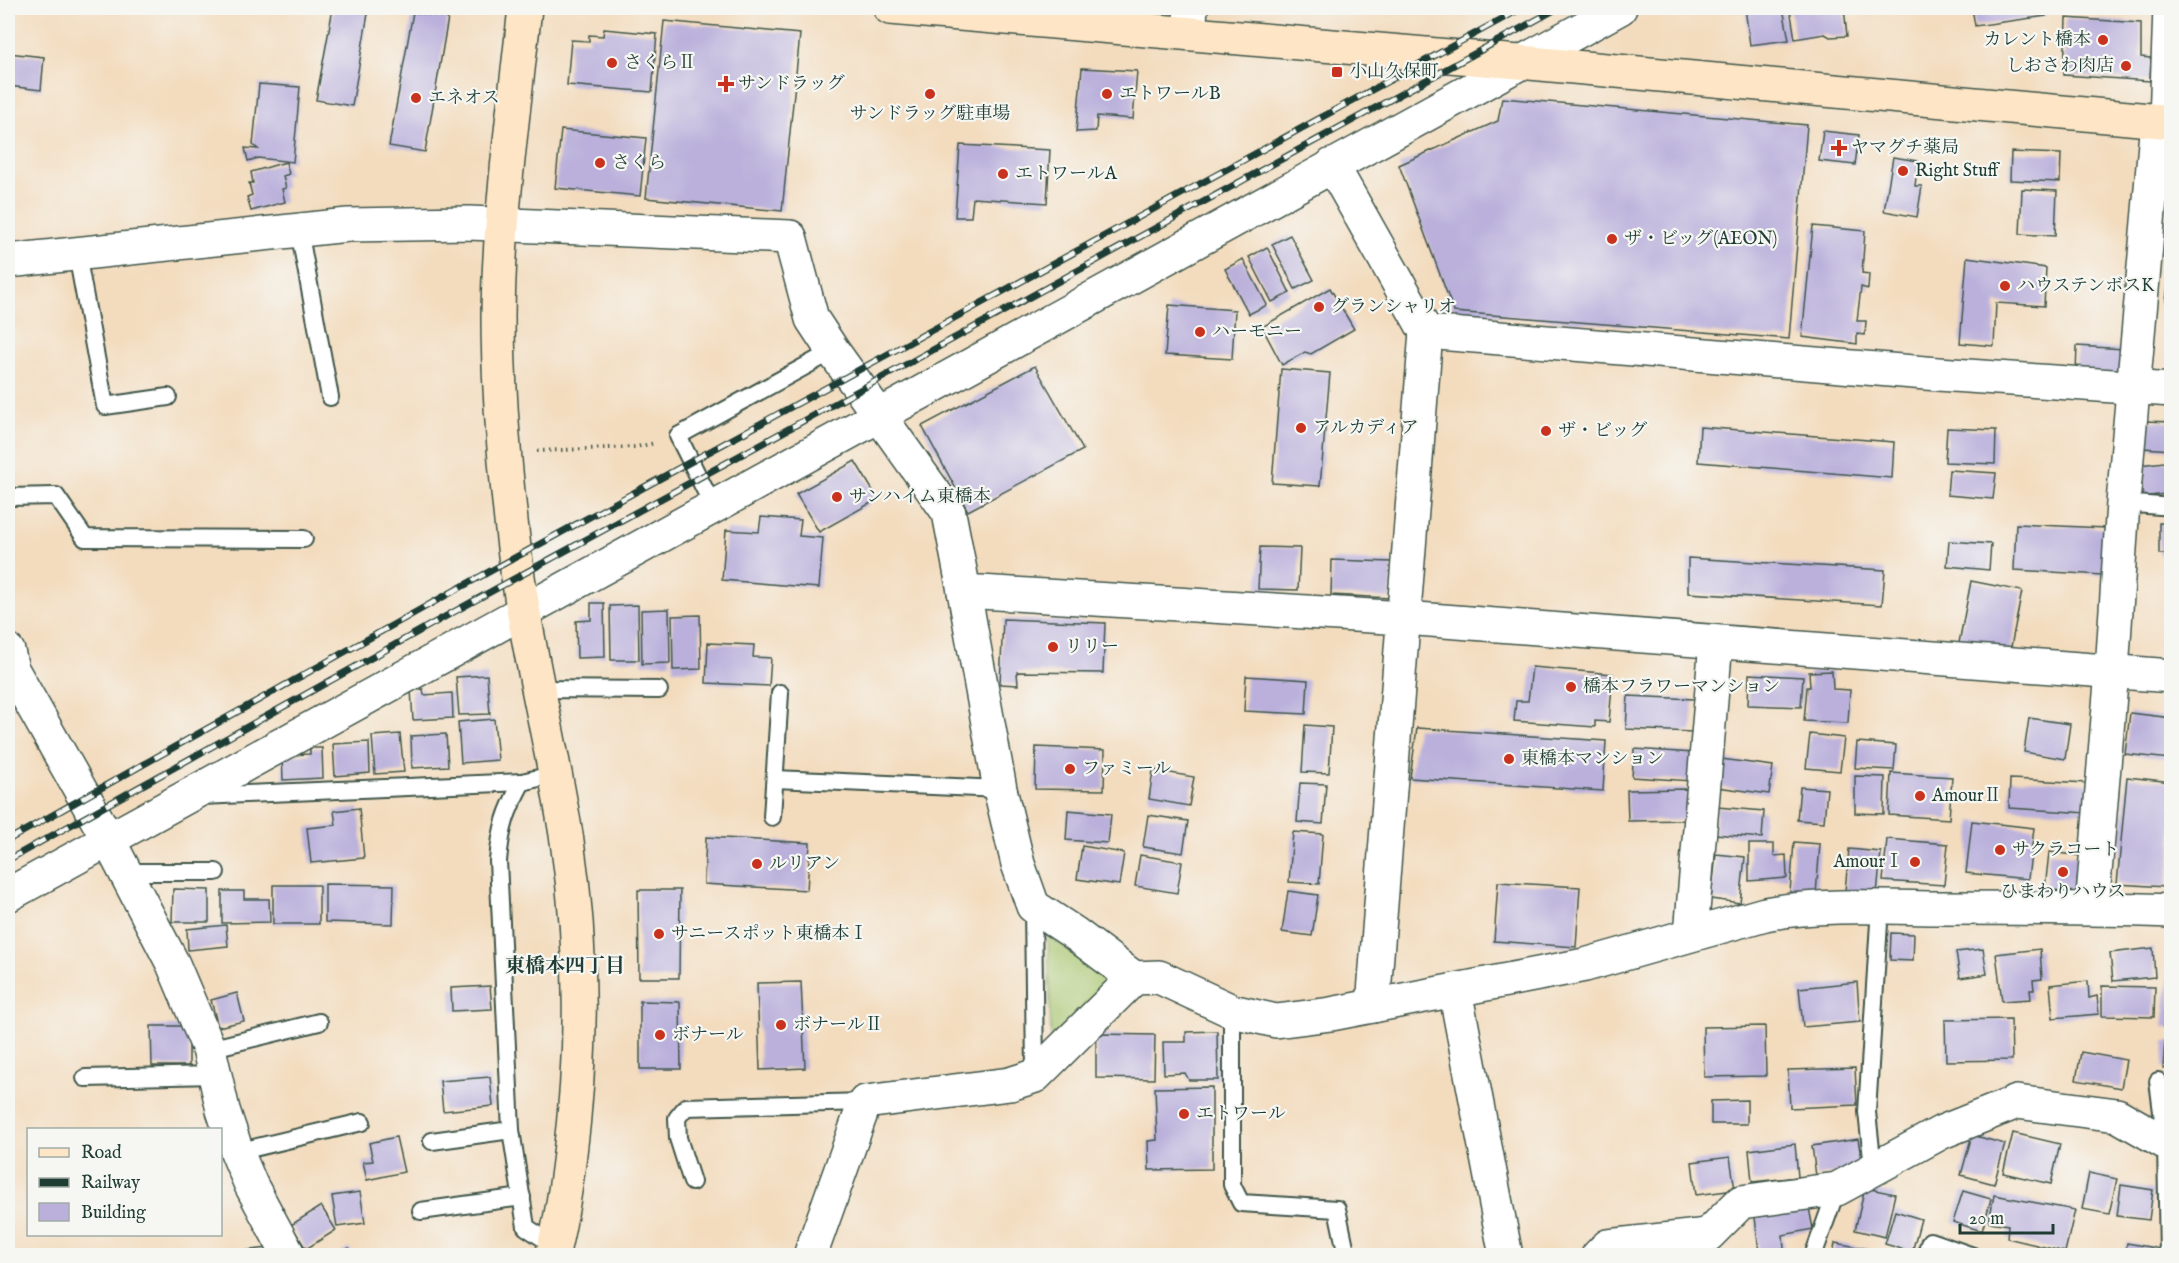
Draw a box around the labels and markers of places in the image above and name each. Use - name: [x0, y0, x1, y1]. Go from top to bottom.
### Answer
- place label: カレント橋本: [1983, 29, 2091, 52]
- marker: カレント橋本: [2096, 33, 2110, 47]
- place label: さくらⅡ: [624, 52, 696, 75]
- place label: しおさわ肉店: [2006, 55, 2114, 78]
- marker: さくらⅡ: [605, 56, 619, 70]
- marker: しおさわ肉店: [2119, 59, 2133, 73]
- place label: 小山久保町: [1349, 61, 1439, 84]
- marker: 小山久保町: [1330, 65, 1344, 79]
- place label: サンドラッグ: [738, 73, 845, 96]
- marker: サンドラッグ: [719, 77, 733, 91]
- place label: エトワールB: [1119, 83, 1221, 106]
- place label: エネオス: [428, 87, 500, 110]
- marker: サンドラッグ駐車場: [923, 87, 937, 101]
- marker: エトワールB: [1100, 87, 1114, 101]
- marker: エネオス: [409, 91, 423, 105]
- place label: サンドラッグ駐車場: [850, 103, 1010, 126]
- place label: ヤマグチ薬局: [1851, 137, 1959, 160]
- marker: ヤマグチ薬局: [1832, 141, 1846, 155]
- place label: さくら: [612, 152, 666, 175]
- marker: さくら: [593, 156, 607, 170]
- place label: Right Stuff: [1915, 160, 2001, 183]
- place label: エトワールA: [1015, 163, 1118, 186]
- marker: Right Stuff: [1896, 164, 1910, 178]
- marker: エトワールA: [996, 167, 1010, 181]
- place label: ザ・ビッグ(AEON): [1624, 228, 1777, 251]
- marker: ザ・ビッグ(AEON): [1605, 232, 1619, 246]
- place label: ハウステンボスK: [2017, 275, 2155, 298]
- marker: ハウステンボスK: [1998, 279, 2012, 293]
- place label: グランシャリオ: [1331, 296, 1456, 319]
- marker: グランシャリオ: [1312, 300, 1326, 314]
- place label: ハーモニー: [1212, 321, 1302, 344]
- marker: ハーモニー: [1193, 325, 1207, 339]
- place label: アルカディア: [1313, 417, 1419, 440]
- place label: ザ・ビッグ: [1558, 420, 1647, 443]
- marker: アルカディア: [1294, 421, 1308, 435]
- marker: ザ・ビッグ: [1539, 424, 1553, 438]
- place label: サンハイム東橋本: [849, 486, 991, 509]
- marker: サンハイム東橋本: [830, 490, 844, 504]
- place label: リリー: [1065, 636, 1119, 659]
- marker: リリー: [1046, 640, 1060, 654]
- place label: 橋本フラワーマンション: [1583, 676, 1780, 699]
- marker: 橋本フラワーマンション: [1564, 680, 1578, 694]
- place label: 東橋本マンション: [1521, 748, 1664, 771]
- marker: 東橋本マンション: [1502, 752, 1516, 766]
- place label: ファミール: [1082, 758, 1171, 781]
- marker: ファミール: [1063, 762, 1077, 776]
- place label: AmourⅡ: [1931, 785, 2002, 808]
- marker: AmourⅡ: [1913, 789, 1927, 803]
- place label: サクラコート: [2012, 839, 2119, 862]
- marker: サクラコート: [1993, 843, 2007, 857]
- place label: AmourⅠ: [1832, 851, 1903, 874]
- place label: ルリアン: [769, 853, 840, 876]
- marker: AmourⅠ: [1908, 855, 1922, 869]
- marker: ルリアン: [750, 857, 764, 871]
- marker: ひまわりハウス: [2056, 865, 2070, 879]
- place label: ひまわりハウス: [2000, 881, 2126, 904]
- place label: サニースポット東橋本Ⅰ: [671, 923, 867, 946]
- marker: サニースポット東橋本Ⅰ: [652, 927, 666, 941]
- place label: ボナールⅡ: [793, 1014, 883, 1037]
- marker: ボナールⅡ: [774, 1018, 788, 1032]
- place label: ボナール: [672, 1024, 744, 1047]
- marker: ボナール: [653, 1028, 667, 1042]
- place label: エトワール: [1196, 1103, 1286, 1126]
- marker: エトワール: [1177, 1107, 1191, 1121]

